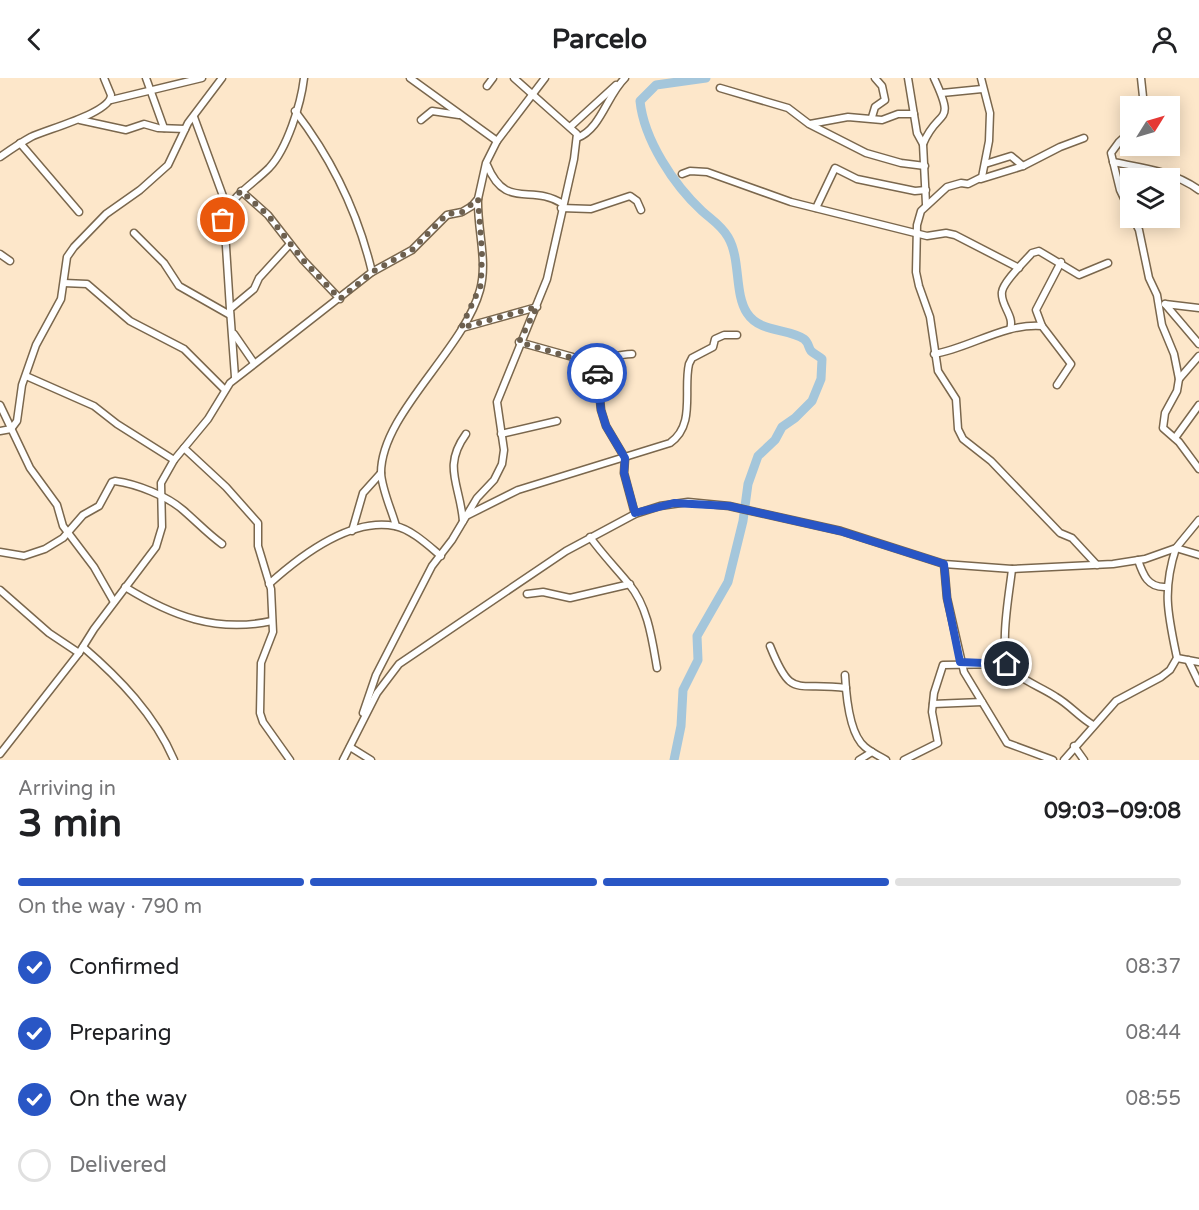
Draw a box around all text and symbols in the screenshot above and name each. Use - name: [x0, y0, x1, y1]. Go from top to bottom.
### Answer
- icon: back: [18, 23, 51, 56]
- text: Parcelo: [552, 23, 647, 56]
- icon: person: [1148, 23, 1181, 56]
- north arrow: [1120, 96, 1180, 156]
- map controls: [1120, 96, 1180, 228]
- button: layers: [1120, 168, 1180, 228]
- pin: [197, 194, 248, 245]
- icon: bag: [206, 203, 239, 236]
- courier: [567, 343, 627, 403]
- icon: car: [581, 357, 614, 390]
- pin: [981, 638, 1032, 689]
- icon: home: [990, 647, 1023, 680]
- text: Arriving in: [18, 777, 116, 801]
- text: 09:03–09:08: [1044, 798, 1181, 824]
- text: 3 min: [18, 800, 122, 847]
- text: On the way · 790 m: [18, 895, 202, 919]
- icon: check: [18, 951, 51, 984]
- text: Confirmed: [69, 954, 179, 980]
- text: 08:37: [1126, 955, 1181, 979]
- icon: check: [18, 1017, 51, 1050]
- text: Preparing: [69, 1020, 172, 1046]
- text: 08:44: [1126, 1021, 1181, 1045]
- icon: check: [18, 1083, 51, 1116]
- text: On the way: [69, 1086, 187, 1112]
- text: 08:55: [1126, 1087, 1181, 1111]
- text: Delivered: [69, 1152, 167, 1178]

